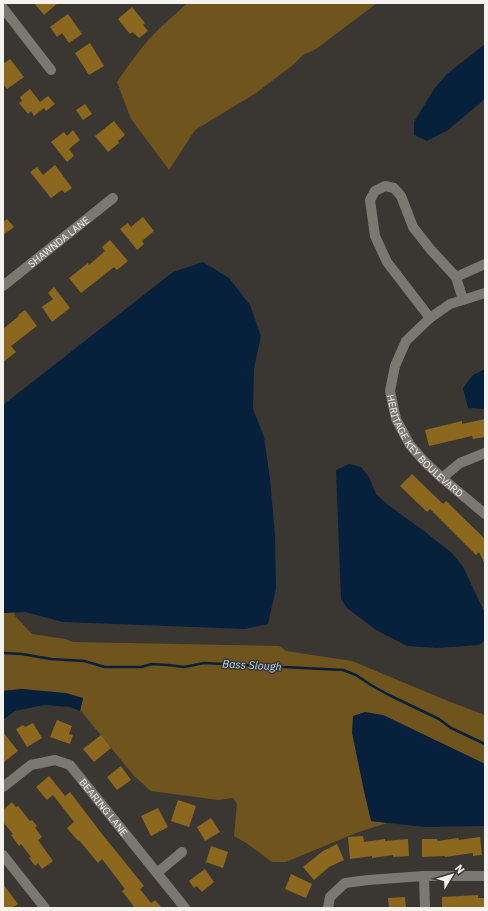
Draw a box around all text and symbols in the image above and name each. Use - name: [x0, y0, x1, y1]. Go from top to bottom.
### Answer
- street label: SHAWNDA LANE: [25, 213, 92, 270]
- street label: HERITAGE KEY BOULEVARD: [384, 393, 466, 500]
- water label: Bass Slough: [222, 656, 282, 674]
- street label: BEARING LANE: [77, 776, 131, 839]
- north arrow: [432, 855, 472, 895]
- text: N: [452, 861, 468, 876]

